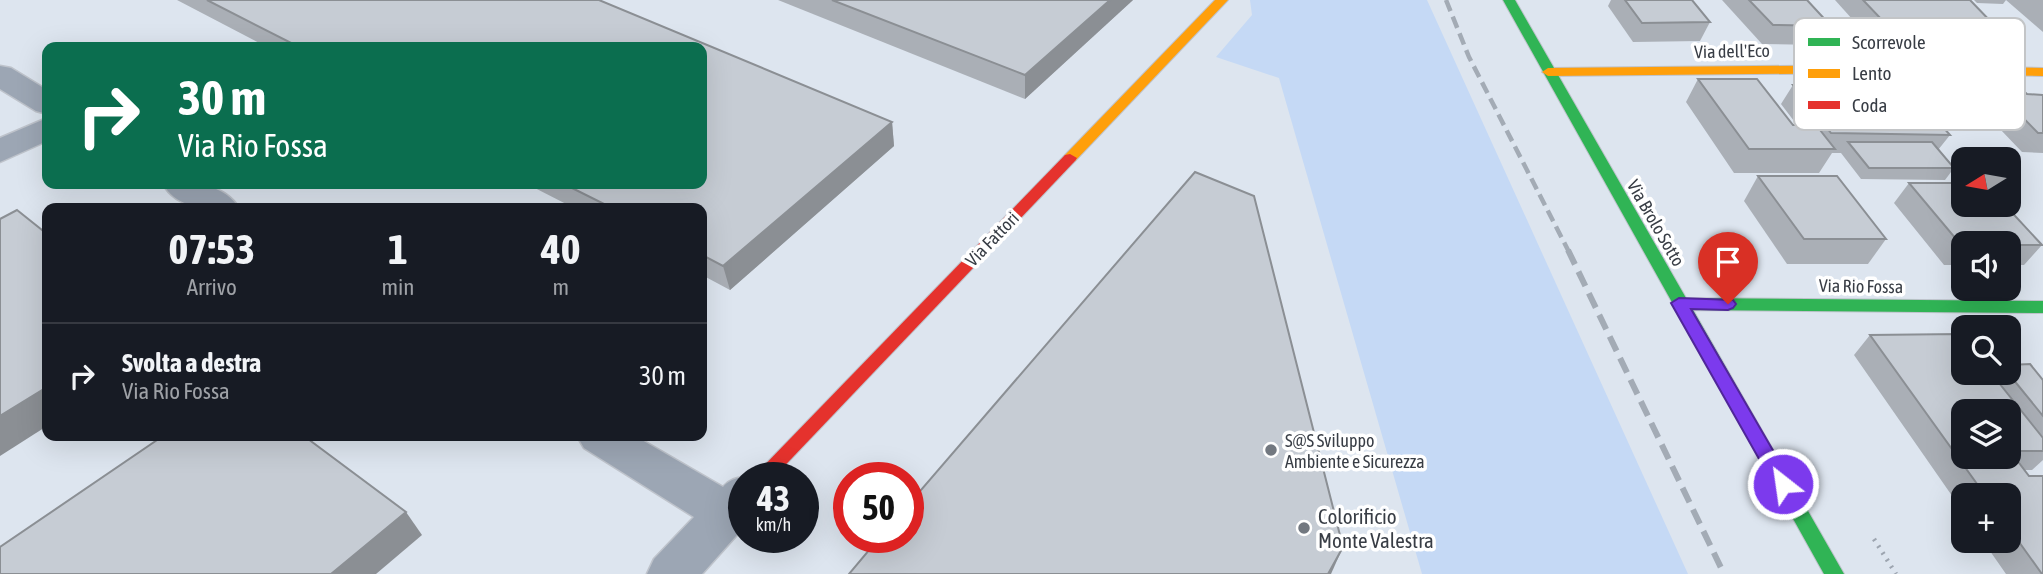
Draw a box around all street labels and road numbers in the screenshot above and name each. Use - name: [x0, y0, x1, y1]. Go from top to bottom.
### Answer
- street label: Via dell'Eco: [1694, 40, 1770, 62]
- street label: Via Brolo Sotto: [1623, 176, 1689, 270]
- street label: Via Fattori: [961, 208, 1023, 270]
- street label: Via Rio Fossa: [1819, 275, 1903, 297]

